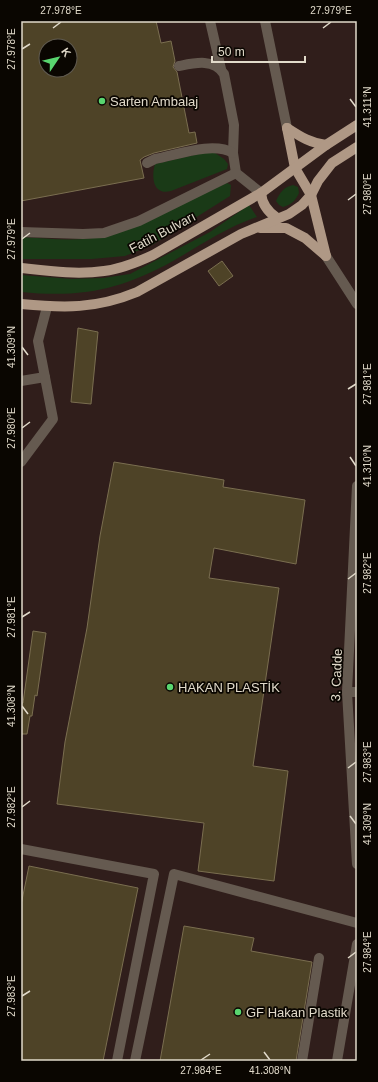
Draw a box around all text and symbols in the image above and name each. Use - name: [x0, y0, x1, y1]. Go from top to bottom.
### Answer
- text: 27.978°E: [40, 5, 82, 16]
- text: 27.979°E: [310, 5, 352, 16]
- text: 27.978°E: [6, 28, 17, 70]
- north arrow: [38, 38, 78, 78]
- scale bar: [212, 38, 305, 64]
- text: 50 m: [218, 45, 245, 59]
- text: K: [59, 46, 73, 59]
- text: 41.311°N: [362, 86, 373, 128]
- place label: Sarten Ambalaj: [110, 94, 198, 109]
- marker: Sarten Ambalaj: [97, 96, 107, 106]
- text: 27.980°E: [362, 173, 373, 215]
- street label: Fatih Bulvarı: [126, 209, 198, 256]
- text: 27.979°E: [6, 218, 17, 260]
- text: 41.309°N: [6, 326, 17, 368]
- text: 27.981°E: [362, 363, 373, 405]
- text: 27.980°E: [6, 407, 17, 449]
- text: 41.310°N: [362, 445, 373, 487]
- text: 27.982°E: [362, 552, 373, 594]
- text: 27.981°E: [6, 596, 17, 638]
- street label: 3. Cadde: [328, 648, 345, 702]
- place label: HAKAN PLASTİK: [178, 680, 280, 695]
- marker: HAKAN PLASTİK: [165, 682, 175, 692]
- text: 41.308°N: [6, 685, 17, 727]
- text: 27.983°E: [362, 741, 373, 783]
- text: 27.982°E: [6, 786, 17, 828]
- text: 41.309°N: [362, 803, 373, 845]
- text: 27.984°E: [362, 931, 373, 973]
- text: 27.983°E: [6, 975, 17, 1017]
- place label: GF Hakan Plastik: [246, 1005, 348, 1020]
- marker: GF Hakan Plastik: [233, 1007, 243, 1017]
- text: 27.984°E: [180, 1065, 222, 1076]
- text: 41.308°N: [249, 1065, 291, 1076]

